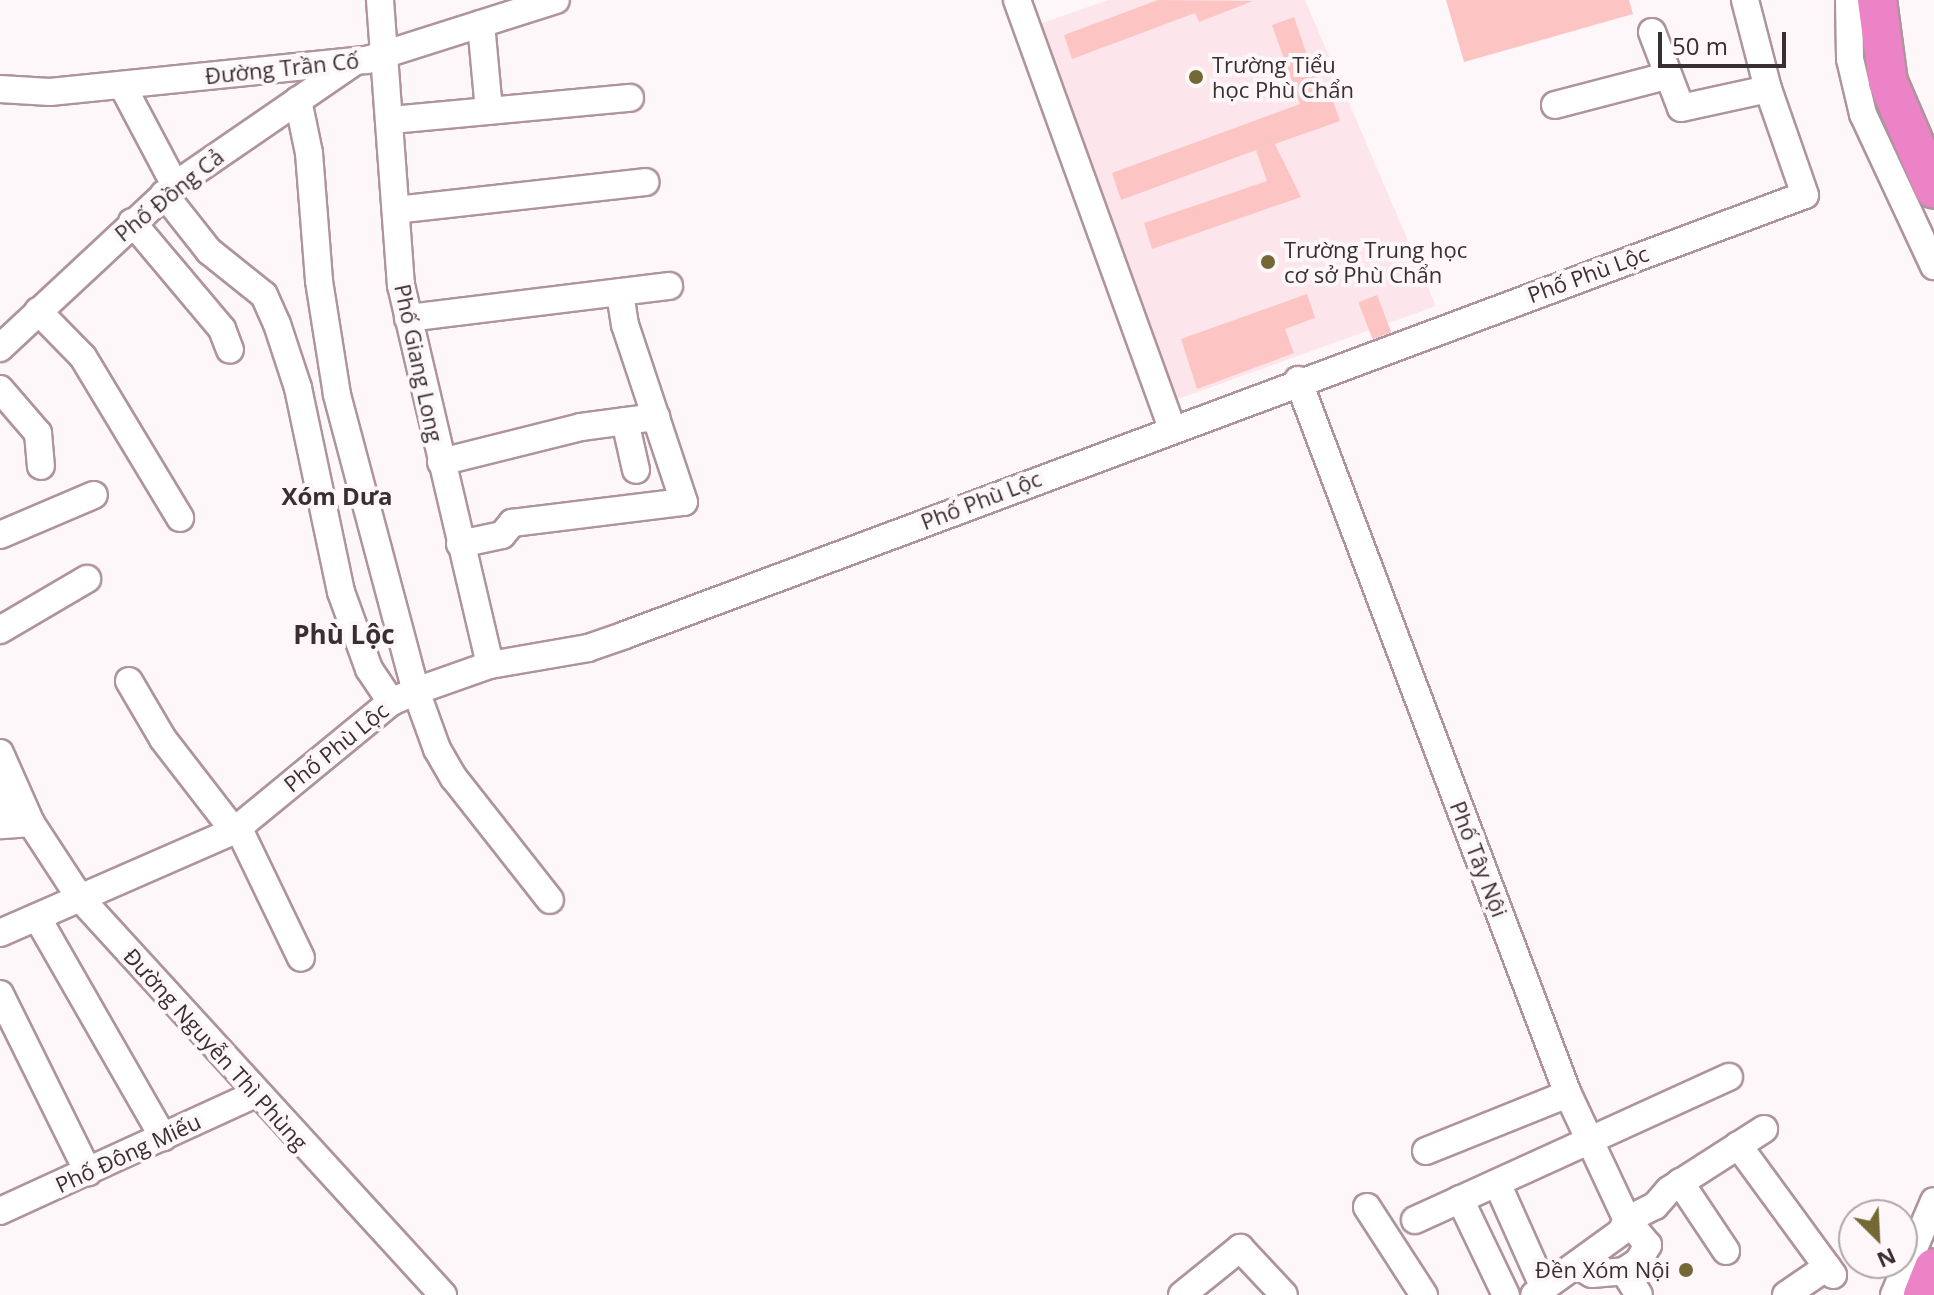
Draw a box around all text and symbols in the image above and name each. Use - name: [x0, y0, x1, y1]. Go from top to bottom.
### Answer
- scale bar: [1662, 16, 1790, 66]
- text: 50 m: [1672, 29, 1728, 62]
- street label: Đường Trần Cố: [204, 47, 360, 89]
- place label: Trường Tiểu học Phù Chẩn: [1212, 51, 1354, 102]
- marker: Trường Tiểu học Phù Chẩn: [1187, 68, 1205, 86]
- street label: Phố Đồng Cả: [109, 143, 229, 247]
- place label: Trường Trung học cơ sở Phù Chẩn: [1284, 236, 1467, 288]
- street label: Phố Phù Lộc: [1524, 240, 1652, 308]
- marker: Trường Trung học cơ sở Phù Chẩn: [1259, 253, 1277, 271]
- street label: Phố Giang Long: [389, 282, 449, 444]
- street label: Phố Phù Lộc: [917, 465, 1045, 535]
- district label: Xóm Dưa: [281, 482, 393, 510]
- district label: Phù Lộc: [293, 619, 395, 651]
- street label: Phố Phù Lộc: [278, 697, 394, 797]
- street label: Phố Tây Nội: [1445, 797, 1513, 921]
- street label: Đường Nguyễn Thì Phùng: [118, 943, 314, 1155]
- street label: Phố Đông Miếu: [51, 1108, 205, 1198]
- north arrow: [1838, 1199, 1918, 1279]
- text: N: [1873, 1242, 1901, 1276]
- place label: Đền Xóm Nội: [1535, 1257, 1670, 1283]
- marker: Đền Xóm Nội: [1677, 1261, 1695, 1279]

